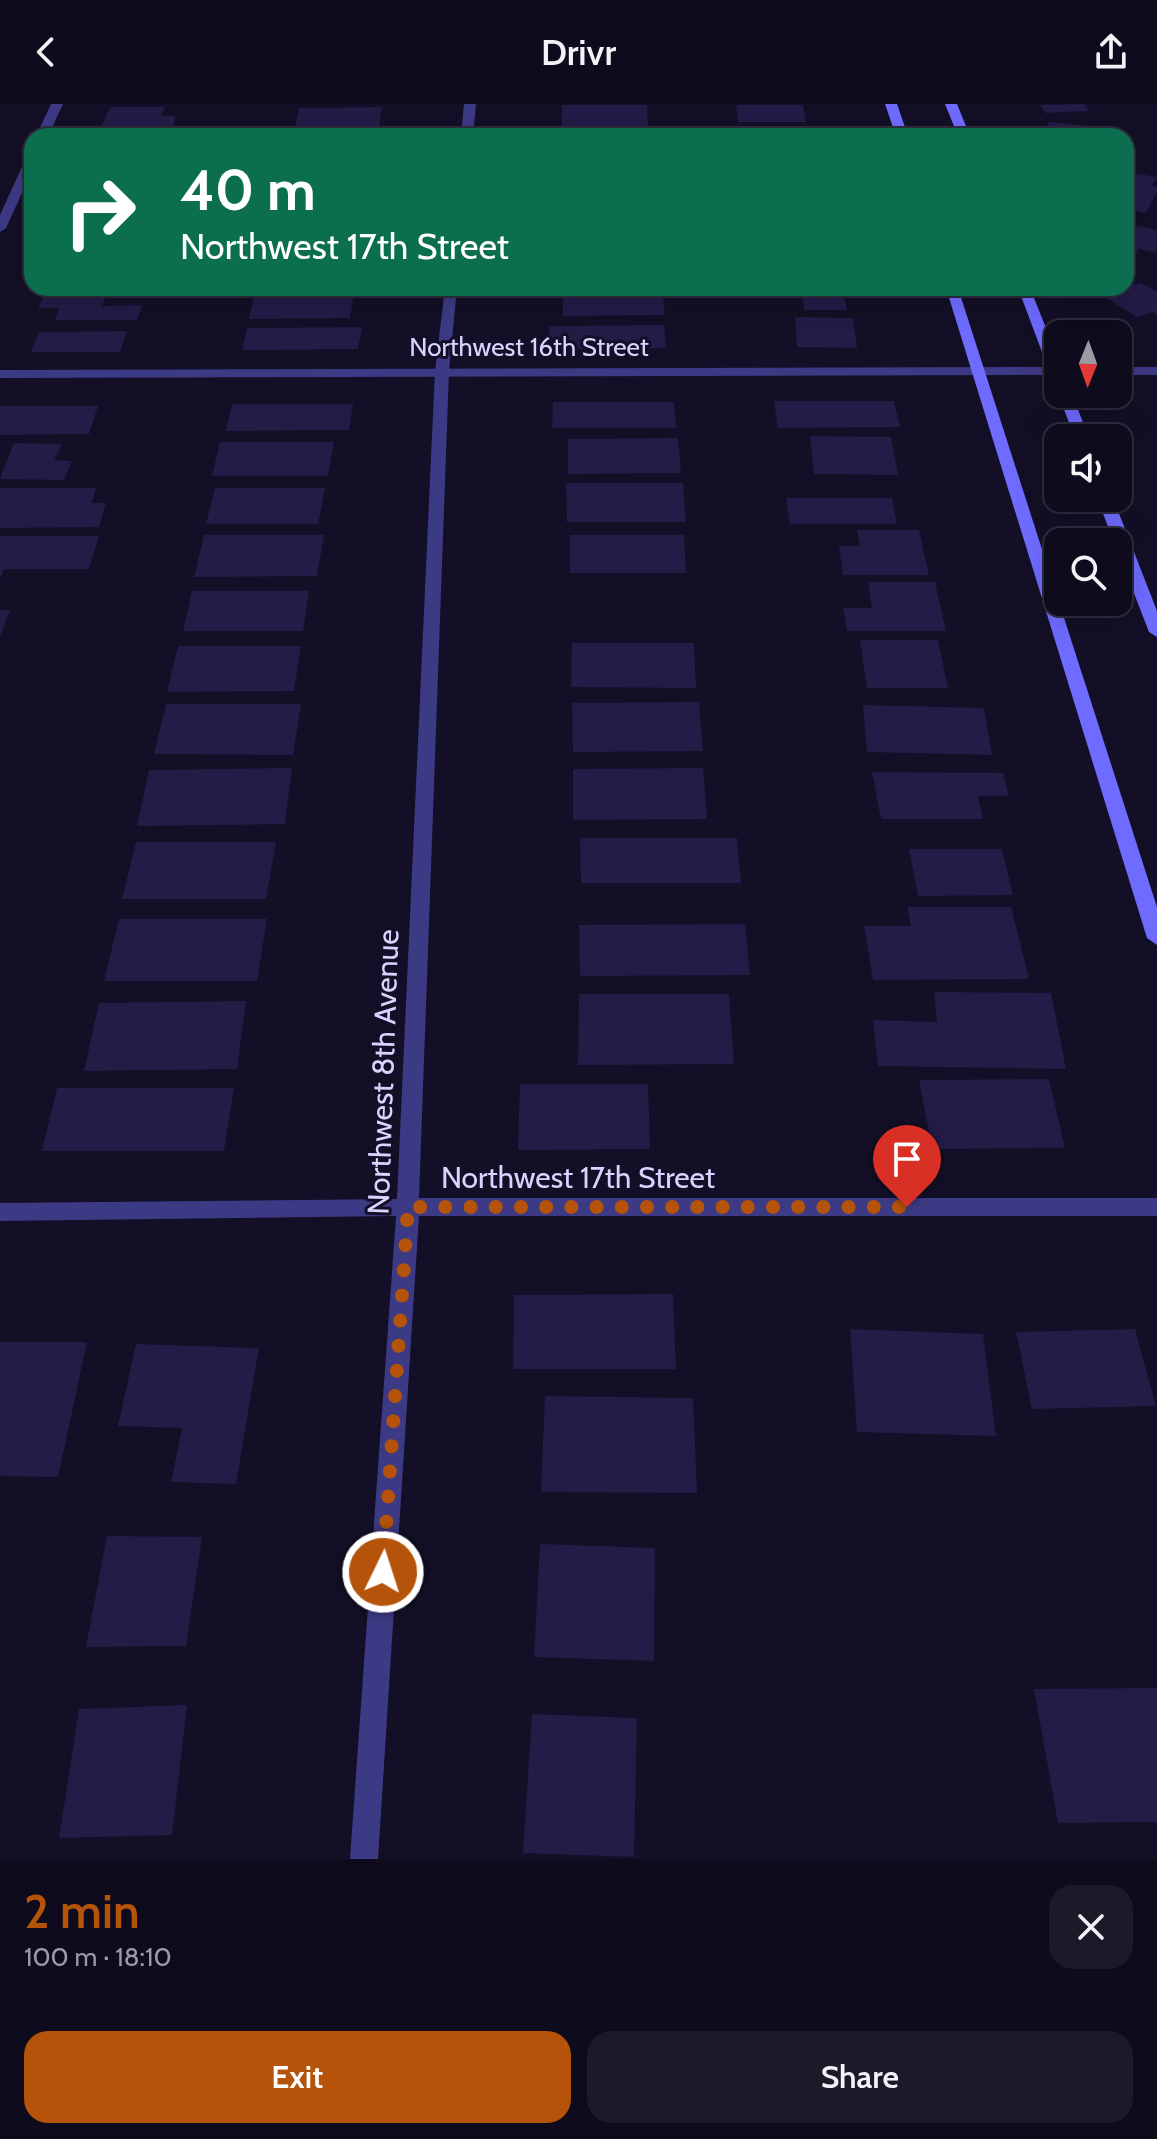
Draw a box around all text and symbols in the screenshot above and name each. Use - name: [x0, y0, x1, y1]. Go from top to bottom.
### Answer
- icon: back: [24, 30, 68, 74]
- text: Drivr: [541, 30, 616, 74]
- icon: share: [1089, 30, 1133, 74]
- text: 40 m: [180, 156, 316, 224]
- icon: right: [48, 160, 152, 264]
- text: Northwest 17th Street: [180, 224, 509, 268]
- north arrow: [1044, 320, 1132, 408]
- map controls: [1044, 320, 1132, 616]
- street label: Northwest 16th Street: [409, 331, 649, 363]
- button: sound: [1044, 424, 1132, 512]
- button: search: [1044, 528, 1132, 616]
- street label: Northwest 8th Avenue: [360, 929, 406, 1215]
- pin: [873, 1125, 941, 1207]
- icon: arrive: [885, 1137, 929, 1181]
- street label: Northwest 17th Street: [441, 1159, 715, 1196]
- position arrow: [341, 1530, 425, 1614]
- text: 2 min: [24, 1882, 140, 1940]
- button: close: [1049, 1885, 1133, 1969]
- text: 100 m · 18:10: [24, 1941, 172, 1973]
- button: Exit: [24, 2031, 571, 2123]
- button: Share: [587, 2031, 1133, 2123]

